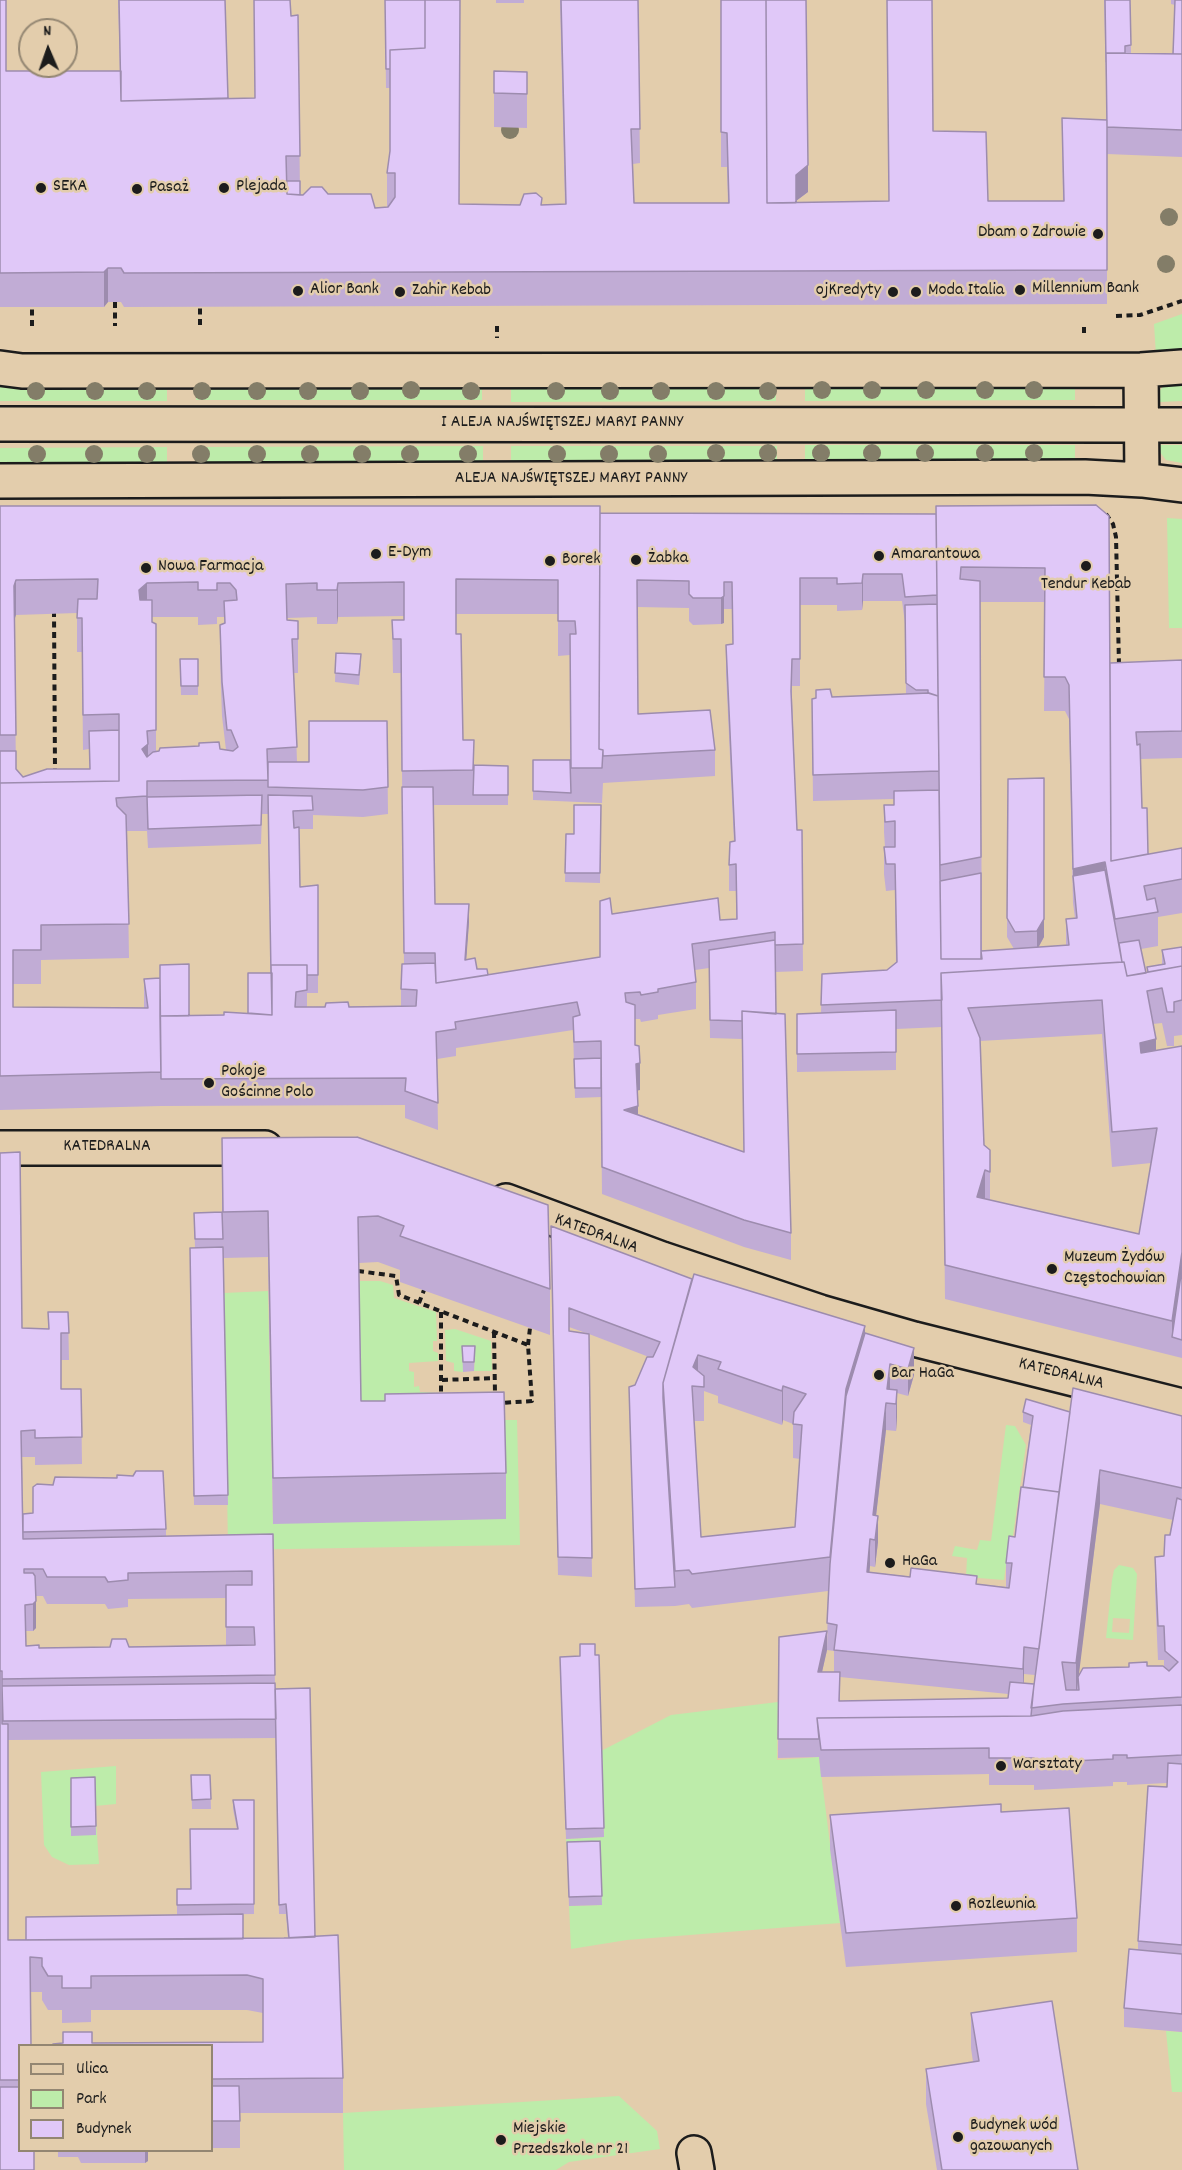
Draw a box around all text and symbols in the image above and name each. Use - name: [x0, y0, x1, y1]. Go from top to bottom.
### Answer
- north arrow: [18, 18, 78, 78]
- text: N: [43, 20, 52, 43]
- place label: SEKA: [53, 177, 87, 199]
- place label: Plejada: [236, 177, 286, 199]
- place label: Pasaż: [149, 178, 188, 200]
- marker: SEKA: [34, 181, 48, 195]
- marker: Plejada: [217, 181, 231, 195]
- marker: Pasaż: [130, 182, 144, 196]
- place label: Dbam o Zdrowie: [978, 223, 1086, 245]
- marker: Dbam o Zdrowie: [1091, 227, 1105, 241]
- place label: Millennium Bank: [1032, 279, 1139, 301]
- place label: Alior Bank: [310, 280, 379, 302]
- place label: Zahir Kebab: [412, 281, 491, 303]
- place label: ojKredyty: [816, 281, 881, 303]
- place label: Moda Italia: [928, 281, 1004, 303]
- marker: Millennium Bank: [1013, 283, 1027, 297]
- marker: Alior Bank: [291, 284, 305, 298]
- marker: Zahir Kebab: [393, 285, 407, 299]
- marker: ojKredyty: [886, 285, 900, 299]
- marker: Moda Italia: [909, 285, 923, 299]
- street label: I ALEJA NAJŚWIĘTSZEJ MARYI PANNY: [441, 413, 683, 435]
- street label: ALEJA NAJŚWIĘTSZEJ MARYI PANNY: [455, 469, 687, 491]
- place label: E-Dym: [388, 543, 431, 565]
- place label: Amarantowa: [891, 545, 980, 567]
- marker: E-Dym: [369, 547, 383, 561]
- place label: Żabka: [648, 549, 688, 571]
- marker: Amarantowa: [872, 549, 886, 563]
- place label: Borek: [562, 550, 601, 572]
- marker: Żabka: [629, 553, 643, 567]
- marker: Borek: [543, 554, 557, 568]
- place label: Nowa Farmacja: [158, 557, 263, 579]
- marker: Tendur Kebab: [1079, 559, 1093, 573]
- marker: Nowa Farmacja: [139, 561, 153, 575]
- place label: Tendur Kebab: [1041, 575, 1131, 597]
- place label: Pokoje Gościnne Polo: [221, 1062, 314, 1104]
- marker: Pokoje Gościnne Polo: [202, 1076, 216, 1090]
- street label: KATEDRALNA: [63, 1137, 151, 1159]
- street label: KATEDRALNA: [551, 1210, 641, 1260]
- place label: Muzeum Żydów Częstochowian: [1064, 1248, 1165, 1290]
- marker: Muzeum Żydów Częstochowian: [1045, 1262, 1059, 1276]
- street label: KATEDRALNA: [1016, 1354, 1106, 1396]
- place label: Bar HaGa: [891, 1364, 954, 1386]
- marker: Bar HaGa: [872, 1368, 886, 1382]
- place label: HaGa: [902, 1552, 937, 1574]
- marker: HaGa: [883, 1556, 897, 1570]
- place label: Warsztaty: [1013, 1755, 1082, 1777]
- marker: Warsztaty: [994, 1759, 1008, 1773]
- place label: Rozlewnia: [968, 1895, 1035, 1917]
- marker: Rozlewnia: [949, 1899, 963, 1913]
- legend: [18, 2044, 213, 2152]
- text: Ulica: [76, 2057, 108, 2082]
- text: Park: [76, 2087, 107, 2112]
- place label: Budynek wód gazowanych: [970, 2116, 1058, 2158]
- text: Budynek: [76, 2117, 132, 2142]
- place label: Miejskie Przedszkole nr 21: [513, 2119, 628, 2162]
- marker: Budynek wód gazowanych: [951, 2130, 965, 2144]
- marker: Miejskie Przedszkole nr 21: [494, 2133, 508, 2147]

